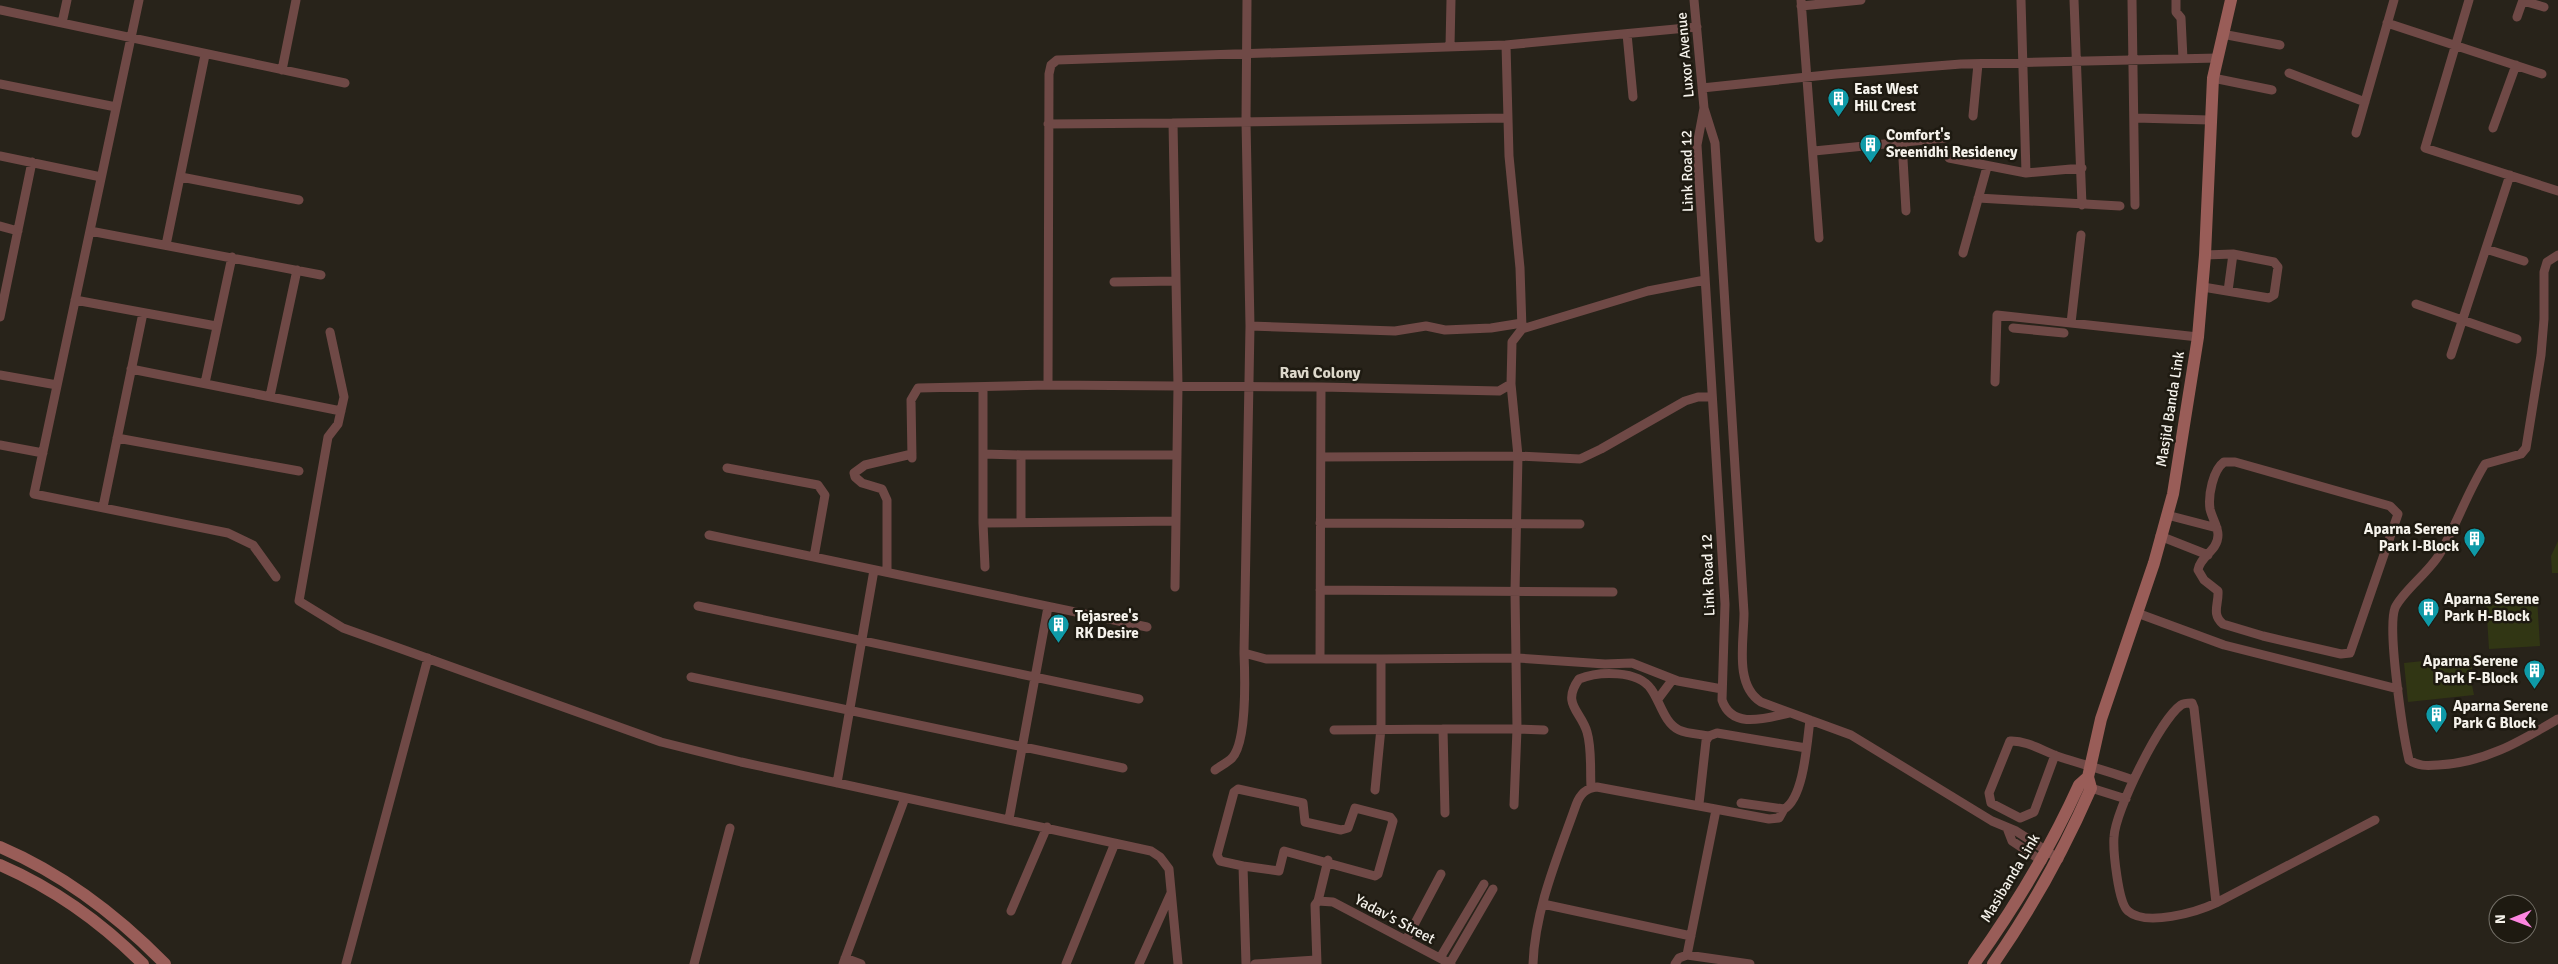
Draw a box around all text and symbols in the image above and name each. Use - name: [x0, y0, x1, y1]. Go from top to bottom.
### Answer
- street label: Luxor Avenue: [1672, 11, 1698, 99]
- place label: East West Hill Crest: [1854, 80, 1919, 115]
- building icon: East West Hill Crest: [1826, 86, 1850, 117]
- place label: Comfort's Sreenidhi Residency: [1886, 126, 2018, 161]
- street label: Link Road 12: [1677, 130, 1697, 212]
- building icon: Comfort's Sreenidhi Residency: [1858, 132, 1882, 163]
- street label: Masjid Banda Link: [2152, 349, 2188, 468]
- district label: Ravi Colony: [1279, 363, 1361, 383]
- place label: Aparna Serene Park I-Block: [2364, 520, 2459, 555]
- building icon: Aparna Serene Park I-Block: [2463, 526, 2487, 557]
- street label: Link Road 12: [1698, 534, 1718, 616]
- place label: Aparna Serene Park H-Block: [2444, 590, 2539, 625]
- building icon: Aparna Serene Park H-Block: [2416, 596, 2440, 627]
- place label: Tejasree's RK Desire: [1075, 607, 1139, 642]
- building icon: Tejasree's RK Desire: [1047, 613, 1071, 644]
- place label: Aparna Serene Park F-Block: [2423, 652, 2518, 687]
- building icon: Aparna Serene Park F-Block: [2522, 658, 2546, 689]
- place label: Aparna Serene Park G Block: [2453, 697, 2548, 732]
- building icon: Aparna Serene Park G Block: [2425, 703, 2449, 734]
- street label: Masibanda Link: [1976, 830, 2044, 926]
- street label: Yadav's Street: [1352, 890, 1438, 948]
- north arrow: [2488, 894, 2538, 944]
- text: N: [2492, 914, 2509, 924]

